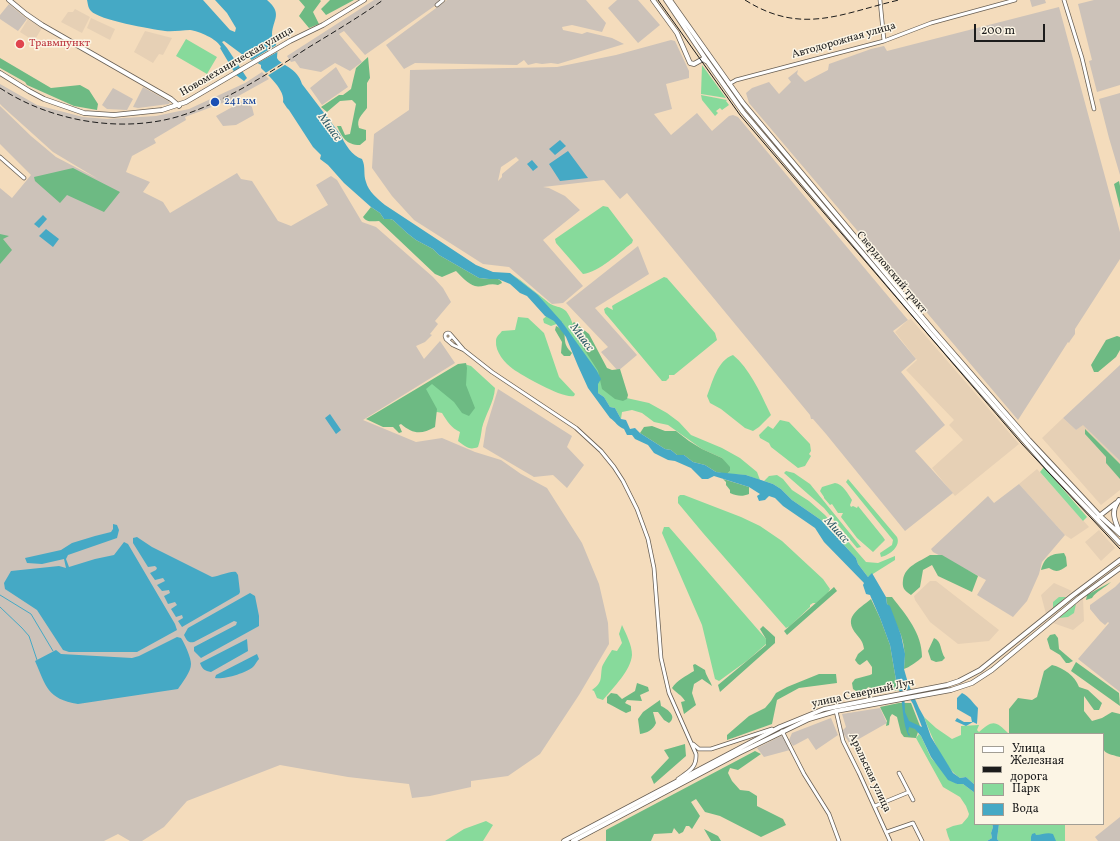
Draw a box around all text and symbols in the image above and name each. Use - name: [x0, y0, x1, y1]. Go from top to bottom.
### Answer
- scale bar: [976, 16, 1047, 42]
- street label: Автодорожная улица: [790, 20, 898, 62]
- text: 200 m: [981, 23, 1015, 39]
- street label: Новомеханическая улица: [178, 24, 296, 100]
- place label: Травмпункт: [29, 37, 90, 51]
- marker: Травмпункт: [14, 38, 26, 50]
- place label: 241 км: [224, 95, 256, 109]
- marker: 241 км: [209, 96, 221, 108]
- water label: Миасс: [314, 111, 344, 145]
- street label: Свердловский тракт: [853, 229, 929, 317]
- water label: Миасс: [566, 321, 596, 355]
- water label: Миасс: [820, 515, 852, 547]
- street label: улица Северный Луч: [810, 677, 916, 711]
- street label: Аральская улица: [845, 731, 893, 815]
- legend: [974, 733, 1104, 825]
- text: Улица: [1012, 741, 1045, 757]
- text: Железная дорога: [1010, 753, 1064, 785]
- text: Парк: [1012, 781, 1040, 797]
- text: Вода: [1012, 801, 1039, 817]

